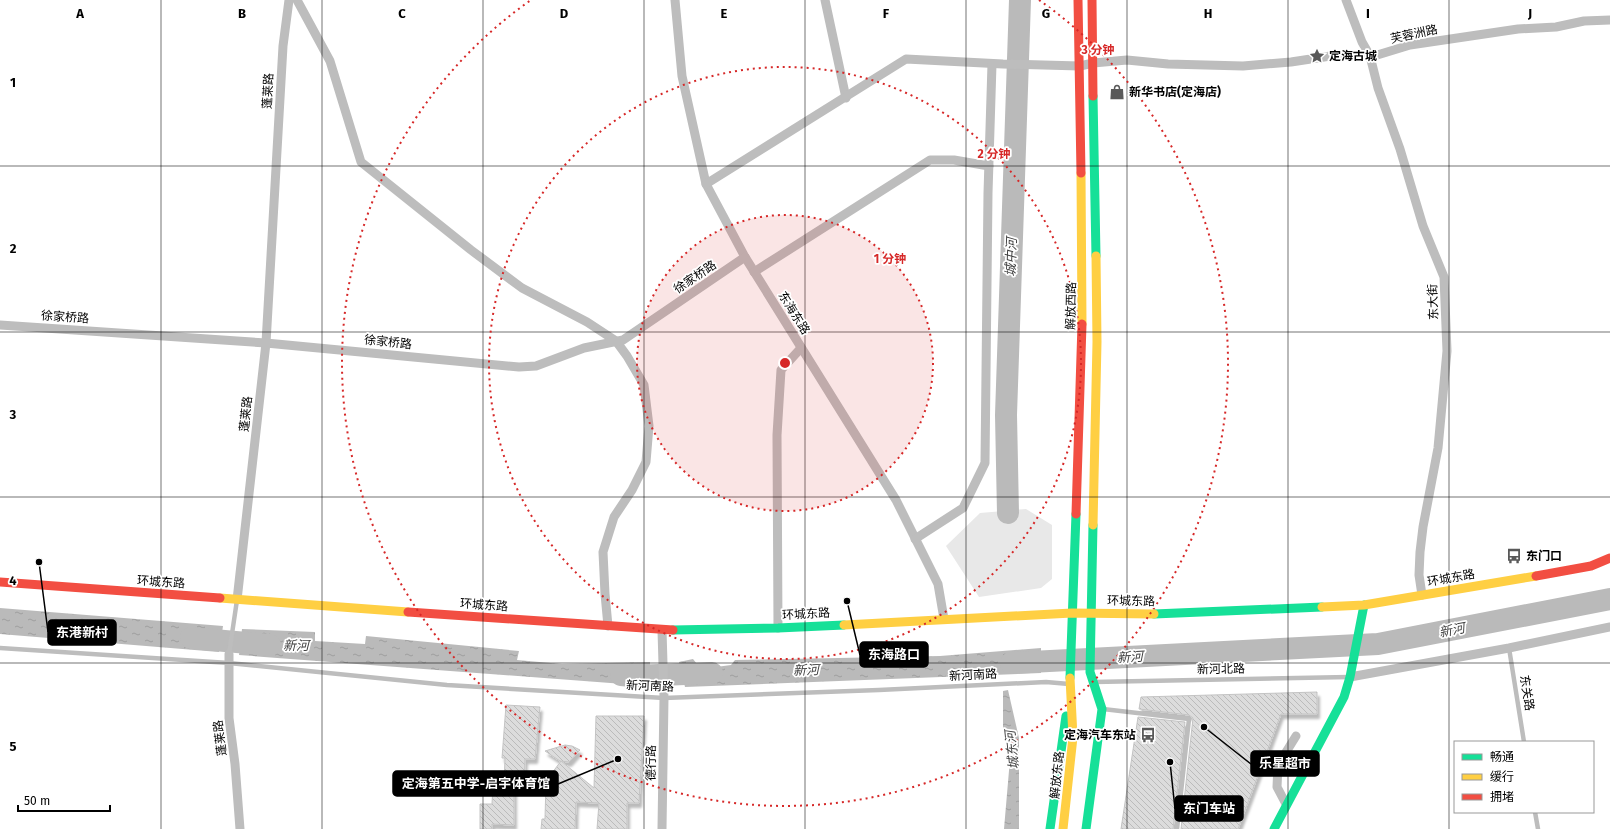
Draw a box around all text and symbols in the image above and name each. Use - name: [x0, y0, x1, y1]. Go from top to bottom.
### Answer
- text: A: [75, 6, 84, 21]
- text: B: [238, 6, 246, 21]
- text: C: [398, 6, 406, 21]
- text: D: [560, 6, 569, 21]
- text: E: [721, 6, 728, 21]
- text: F: [883, 6, 890, 21]
- text: G: [1042, 6, 1050, 21]
- text: H: [1204, 6, 1212, 21]
- text: I: [1366, 6, 1370, 21]
- text: J: [1527, 6, 1532, 21]
- street label: 芙蓉洲路: [1389, 22, 1439, 46]
- text: 3 分钟: [1080, 43, 1115, 57]
- place icon: 定海古城: [1308, 47, 1326, 65]
- place label: 定海古城: [1329, 49, 1377, 63]
- street label: 蓬莱路: [260, 73, 276, 109]
- text: 1: [10, 75, 16, 90]
- shop icon: 新华书店(定海店): [1108, 83, 1126, 101]
- place label: 新华书店(定海店): [1129, 85, 1221, 99]
- text: 2 分钟: [977, 147, 1011, 161]
- water label: 城中河: [1003, 234, 1019, 277]
- text: 2: [10, 241, 17, 256]
- text: 1 分钟: [874, 252, 906, 266]
- street label: 徐家桥路: [671, 258, 719, 296]
- street label: 解放西路: [1064, 282, 1078, 330]
- street label: 东大街: [1425, 284, 1441, 320]
- street label: 东海东路: [775, 289, 813, 337]
- street label: 徐家桥路: [41, 308, 89, 326]
- street label: 徐家桥路: [363, 333, 413, 351]
- centre of rings: [778, 356, 792, 370]
- street label: 蓬莱路: [237, 395, 255, 433]
- text: 3: [9, 407, 17, 422]
- bus stop icon: 东门口: [1505, 547, 1523, 565]
- place label: 东门口: [1526, 549, 1562, 563]
- street label: 环城东路: [1426, 567, 1476, 589]
- text: 4: [9, 573, 17, 588]
- street label: 环城东路: [137, 573, 185, 591]
- street label: 环城东路: [1107, 594, 1155, 608]
- street label: 环城东路: [460, 596, 508, 614]
- street label: 环城东路: [782, 606, 830, 622]
- callout: 东港新村: [48, 620, 116, 645]
- water label: 新河: [1438, 620, 1469, 640]
- text: 东港新村: [56, 625, 108, 640]
- water label: 新河: [283, 638, 312, 653]
- callout: 东海路口: [860, 642, 928, 667]
- text: 东海路口: [868, 647, 920, 662]
- water label: 新河: [1117, 649, 1146, 665]
- water label: 新河: [793, 662, 822, 678]
- street label: 新河北路: [1197, 662, 1245, 676]
- street label: 新河南路: [949, 667, 997, 683]
- street label: 东关路: [1517, 674, 1537, 712]
- street label: 新河南路: [626, 678, 674, 694]
- street label: 蓬莱路: [211, 719, 229, 757]
- bus stop icon: 定海汽车东站: [1139, 726, 1157, 744]
- water label: 城东河: [1002, 727, 1021, 770]
- place label: 定海汽车东站: [1064, 728, 1136, 742]
- text: 5: [10, 739, 17, 754]
- legend: [1454, 741, 1594, 813]
- street label: 德行路: [644, 745, 658, 781]
- street label: 解放东路: [1048, 750, 1066, 800]
- text: 畅通: [1490, 750, 1514, 764]
- callout: 乐星超市: [1251, 751, 1319, 776]
- text: 乐星超市: [1259, 756, 1311, 771]
- text: 缓行: [1490, 770, 1514, 784]
- callout: 定海第五中学-启宇体育馆: [393, 771, 558, 796]
- text: 定海第五中学-启宇体育馆: [402, 776, 550, 791]
- scale bar: [18, 787, 110, 813]
- text: 拥堵: [1490, 790, 1514, 804]
- text: 50 m: [24, 794, 50, 808]
- callout: 东门车站: [1175, 796, 1243, 821]
- text: 东门车站: [1183, 801, 1235, 816]

